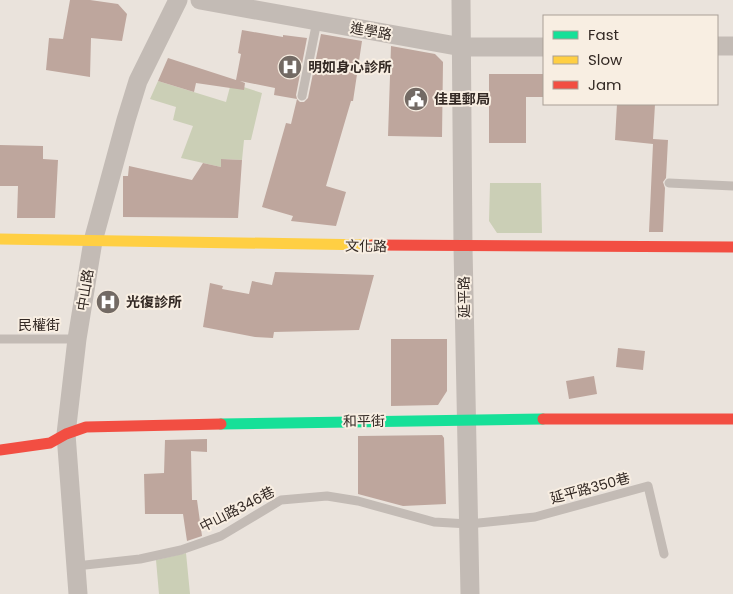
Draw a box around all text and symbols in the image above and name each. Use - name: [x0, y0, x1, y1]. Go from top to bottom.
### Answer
- legend: [543, 15, 718, 105]
- street label: 進學路: [349, 18, 393, 44]
- text: Fast: [588, 24, 619, 45]
- text: Slow: [588, 49, 623, 70]
- hospital icon: 明如身心診所: [277, 54, 303, 80]
- place label: 明如身心診所: [308, 57, 392, 77]
- text: Jam: [588, 74, 622, 95]
- public building icon: 佳里郵局: [403, 86, 429, 112]
- place label: 佳里郵局: [434, 89, 490, 109]
- street label: 文化路: [345, 236, 387, 256]
- street label: 中山路: [72, 268, 98, 312]
- street label: 延平路: [454, 276, 474, 318]
- hospital icon: 光復診所: [95, 289, 121, 315]
- place label: 光復診所: [126, 292, 182, 312]
- street label: 民權街: [18, 315, 60, 335]
- street label: 和平街: [343, 411, 385, 431]
- street label: 延平路350巷: [548, 468, 632, 508]
- street label: 中山路346巷: [196, 481, 278, 537]

